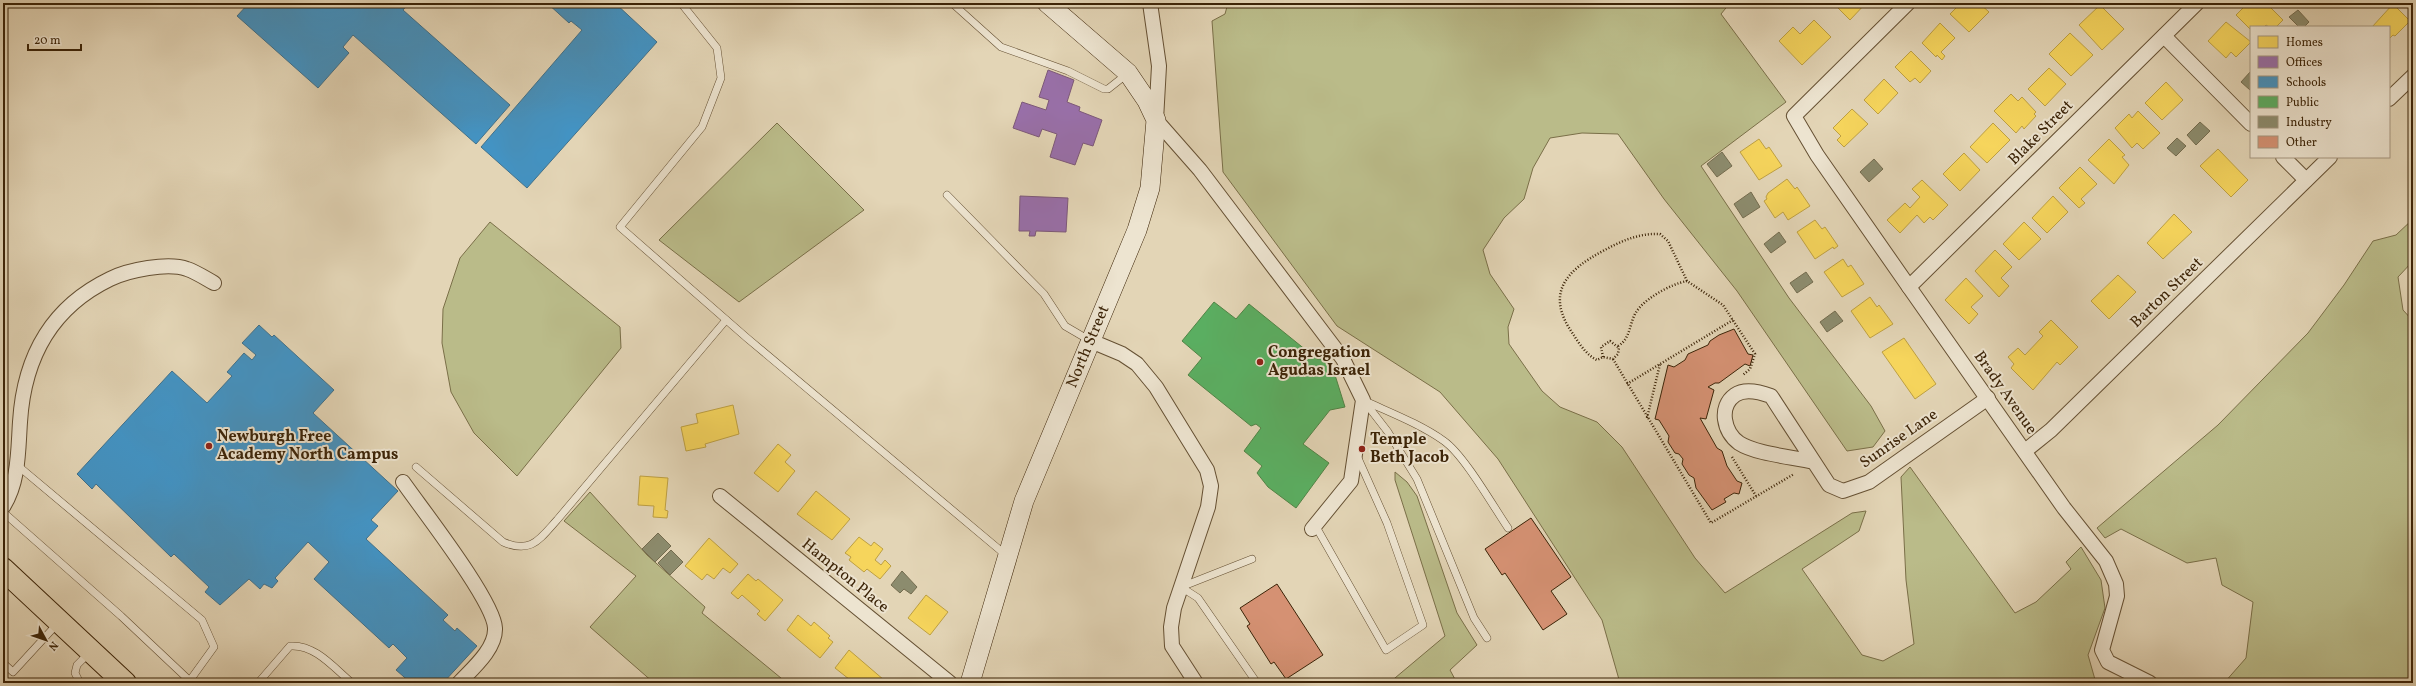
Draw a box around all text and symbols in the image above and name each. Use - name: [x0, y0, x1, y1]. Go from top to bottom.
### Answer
- scale bar: [28, 26, 81, 52]
- legend: [2250, 26, 2390, 158]
- text: 20 m: [34, 33, 61, 49]
- text: Homes: [2286, 35, 2323, 51]
- text: Offices: [2286, 55, 2322, 71]
- text: Schools: [2286, 75, 2326, 91]
- street label: Blake Street: [2004, 95, 2079, 170]
- text: Public: [2286, 95, 2319, 111]
- text: Industry: [2286, 115, 2332, 131]
- text: Other: [2286, 135, 2317, 151]
- street label: Barton Street: [2126, 252, 2208, 333]
- street label: North Street: [1061, 302, 1115, 391]
- place label: Congregation Agudas Israel: [1268, 342, 1371, 382]
- street label: Brady Avenue: [1968, 347, 2042, 439]
- marker: Congregation Agudas Israel: [1255, 357, 1265, 367]
- street label: Sunrise Lane: [1856, 404, 1942, 474]
- place label: Newburgh Free Academy North Campus: [217, 426, 398, 466]
- place label: Temple Beth Jacob: [1370, 429, 1450, 469]
- marker: Newburgh Free Academy North Campus: [204, 441, 214, 451]
- marker: Temple Beth Jacob: [1357, 444, 1367, 454]
- street label: Hampton Place: [797, 534, 893, 618]
- north arrow: [26, 620, 66, 660]
- text: N: [44, 638, 61, 653]

